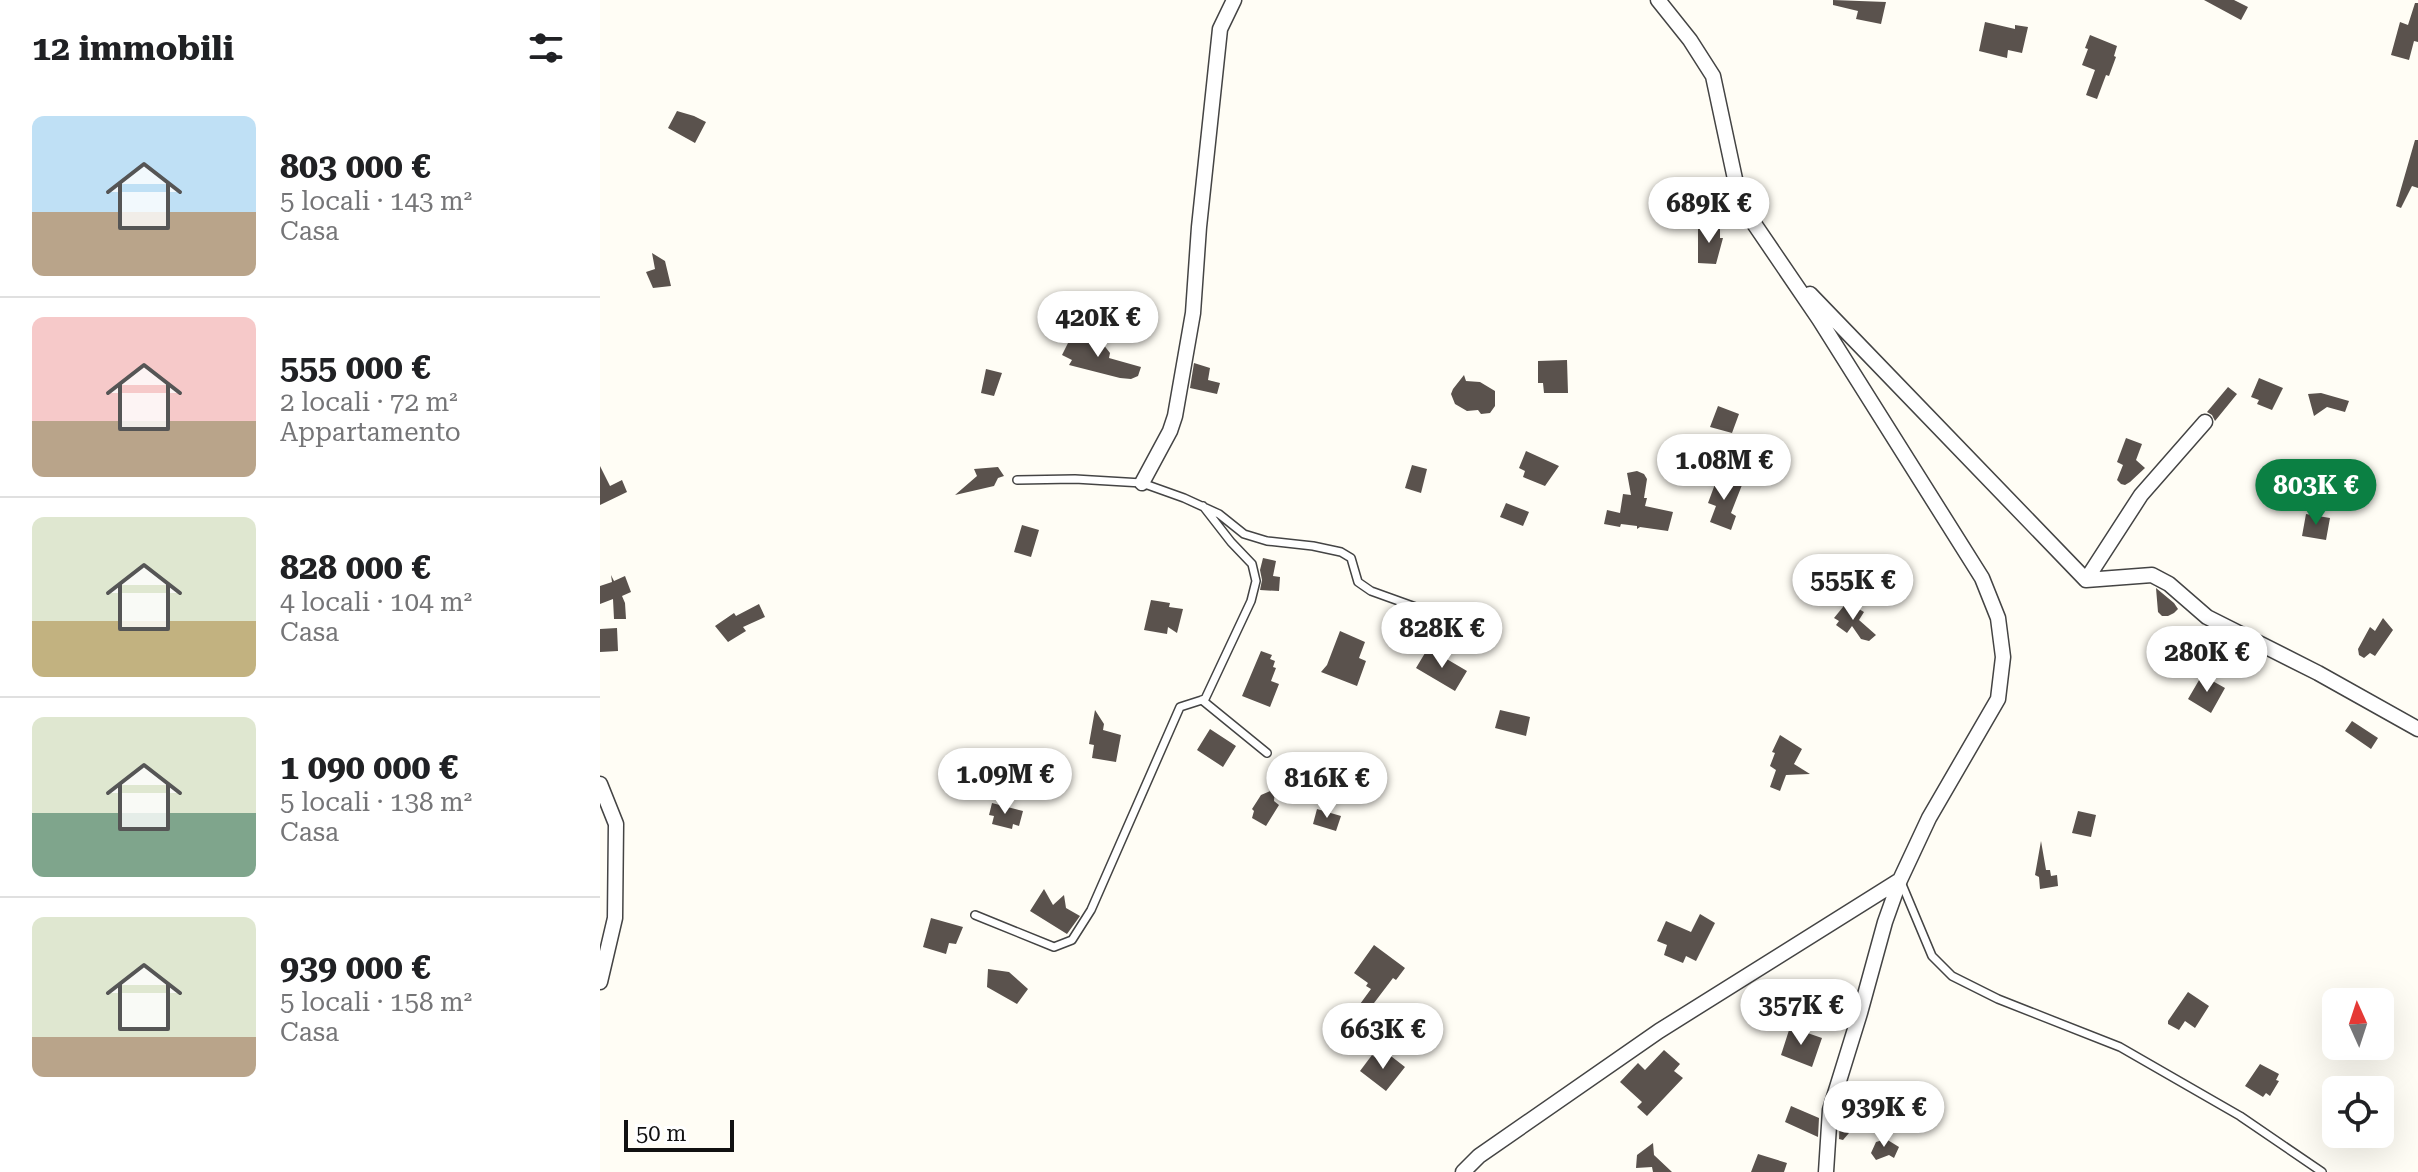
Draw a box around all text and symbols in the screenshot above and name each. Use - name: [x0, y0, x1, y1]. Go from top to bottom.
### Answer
- icon: filters: [524, 26, 568, 70]
- text: 12 immobili: [32, 28, 234, 68]
- text: 803 000 €: [280, 146, 430, 186]
- icon: home: [96, 148, 192, 244]
- pin: 689K €: [1644, 177, 1774, 245]
- text: 5 locali · 143 m²: [280, 186, 472, 216]
- text: 689K €: [1666, 188, 1752, 218]
- text: Casa: [280, 216, 339, 246]
- pin: 420K €: [1033, 291, 1163, 359]
- text: 420K €: [1055, 302, 1141, 332]
- text: 555 000 €: [280, 347, 430, 387]
- icon: home: [96, 349, 192, 445]
- text: 2 locali · 72 m²: [280, 387, 458, 417]
- text: Appartamento: [280, 417, 461, 447]
- pin: 1.08M €: [1650, 434, 1798, 502]
- text: 1.08M €: [1675, 445, 1773, 475]
- pin: 803K €: [2251, 459, 2381, 527]
- text: 803K €: [2273, 470, 2359, 500]
- text: 828 000 €: [280, 547, 430, 587]
- icon: home: [96, 549, 192, 645]
- pin: 555K €: [1788, 554, 1918, 622]
- text: 555K €: [1810, 565, 1896, 595]
- text: 4 locali · 104 m²: [280, 587, 472, 617]
- pin: 828K €: [1377, 602, 1507, 670]
- text: 828K €: [1399, 613, 1485, 643]
- text: Casa: [280, 617, 339, 647]
- pin: 280K €: [2142, 626, 2272, 694]
- text: 280K €: [2164, 637, 2250, 667]
- text: 1 090 000 €: [280, 747, 458, 787]
- pin: 1.09M €: [931, 748, 1079, 816]
- icon: home: [96, 749, 192, 845]
- pin: 816K €: [1262, 752, 1392, 820]
- text: 1.09M €: [956, 759, 1054, 789]
- text: 816K €: [1284, 763, 1370, 793]
- text: 5 locali · 138 m²: [280, 787, 472, 817]
- text: Casa: [280, 817, 339, 847]
- text: 939 000 €: [280, 947, 430, 987]
- icon: home: [96, 949, 192, 1045]
- pin: 357K €: [1736, 979, 1866, 1047]
- text: 5 locali · 158 m²: [280, 987, 472, 1017]
- north arrow: [2322, 988, 2394, 1060]
- map controls: [2322, 988, 2394, 1148]
- text: 357K €: [1758, 990, 1844, 1020]
- pin: 663K €: [1318, 1003, 1448, 1071]
- text: 663K €: [1340, 1014, 1426, 1044]
- text: Casa: [280, 1017, 339, 1047]
- button: locate: [2322, 1076, 2394, 1148]
- pin: 939K €: [1819, 1081, 1949, 1149]
- text: 939K €: [1841, 1092, 1927, 1122]
- scale bar: [624, 1116, 734, 1152]
- text: 50 m: [636, 1121, 686, 1146]

